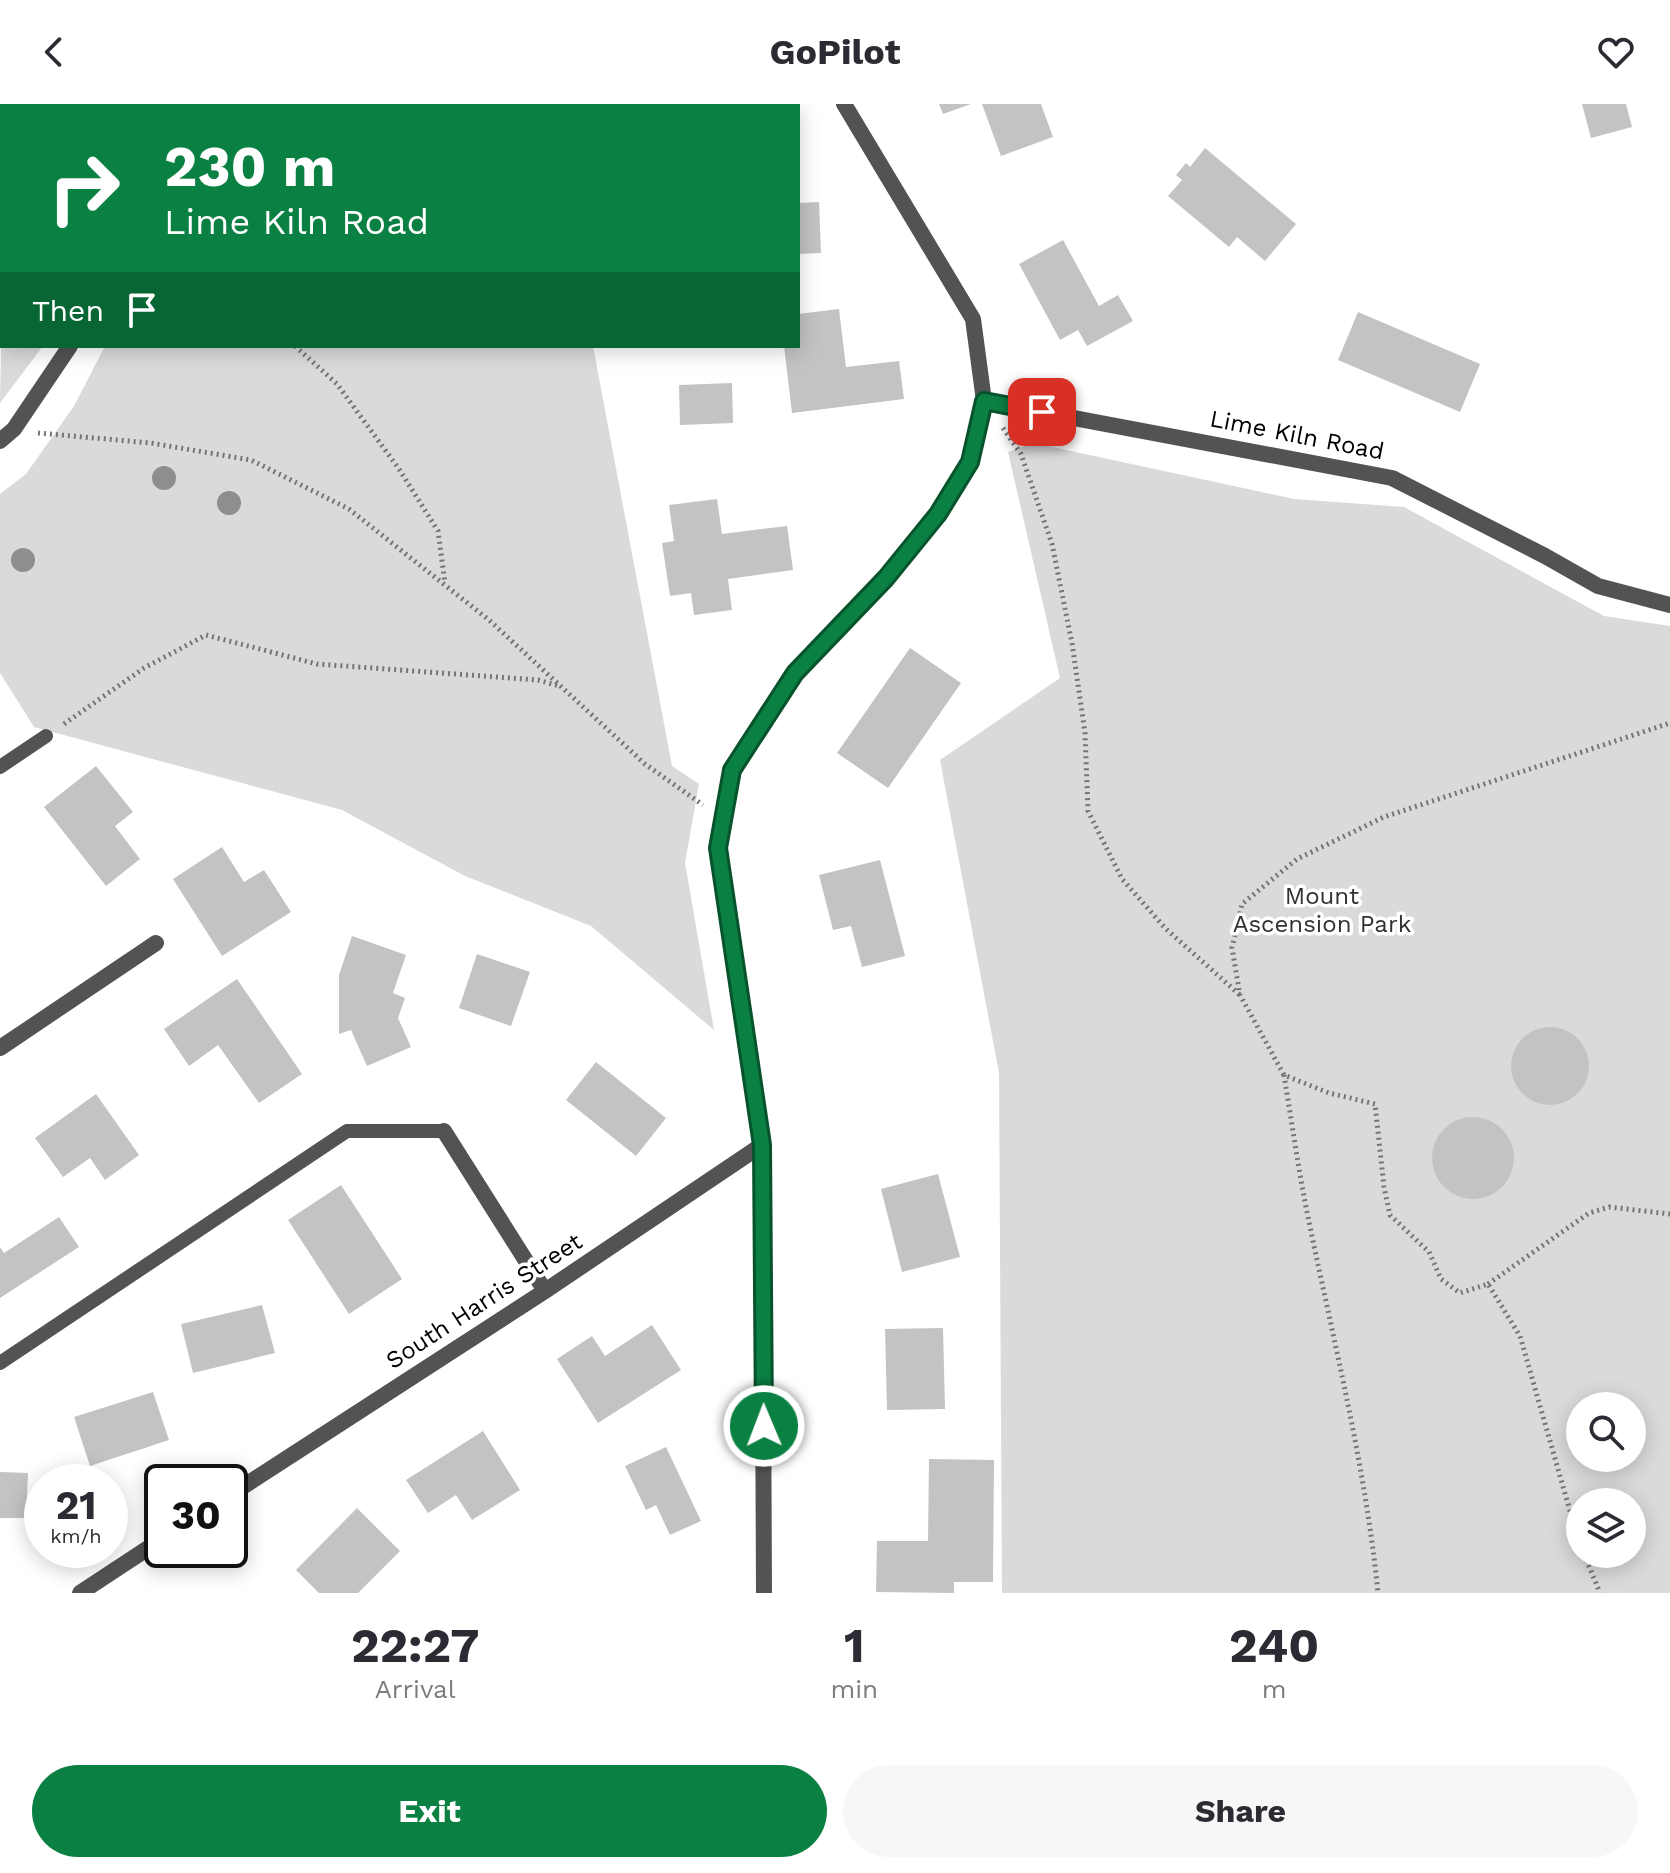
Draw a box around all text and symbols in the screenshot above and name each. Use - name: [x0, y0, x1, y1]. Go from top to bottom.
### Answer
- icon: back: [32, 30, 76, 74]
- icon: heart: [1594, 30, 1638, 74]
- text: GoPilot: [770, 31, 900, 73]
- text: 230 m: [164, 134, 335, 200]
- icon: right: [32, 136, 136, 240]
- text: Lime Kiln Road: [164, 201, 429, 243]
- icon: arrive: [120, 288, 164, 332]
- text: Then: [32, 293, 104, 328]
- pin: [1008, 378, 1076, 446]
- icon: arrive: [1020, 390, 1064, 434]
- street label: Lime Kiln Road: [1208, 404, 1386, 466]
- park label: Mount Ascension Park: [1233, 882, 1412, 938]
- street label: South Harris Street: [381, 1227, 587, 1375]
- position arrow: [722, 1384, 806, 1468]
- map controls: [1566, 1392, 1646, 1568]
- button: search: [1566, 1392, 1646, 1472]
- speed limit sign: 30: [144, 1464, 248, 1568]
- text: 21: [55, 1482, 97, 1529]
- button: layers: [1566, 1488, 1646, 1568]
- text: km/h: [50, 1524, 102, 1548]
- text: 22:27: [351, 1617, 480, 1674]
- text: 1: [844, 1617, 865, 1674]
- text: 240: [1229, 1617, 1319, 1674]
- text: Arrival: [375, 1674, 456, 1704]
- text: min: [830, 1674, 878, 1704]
- text: m: [1262, 1674, 1286, 1704]
- button: Exit: [32, 1765, 827, 1857]
- button: Share: [843, 1765, 1638, 1857]

